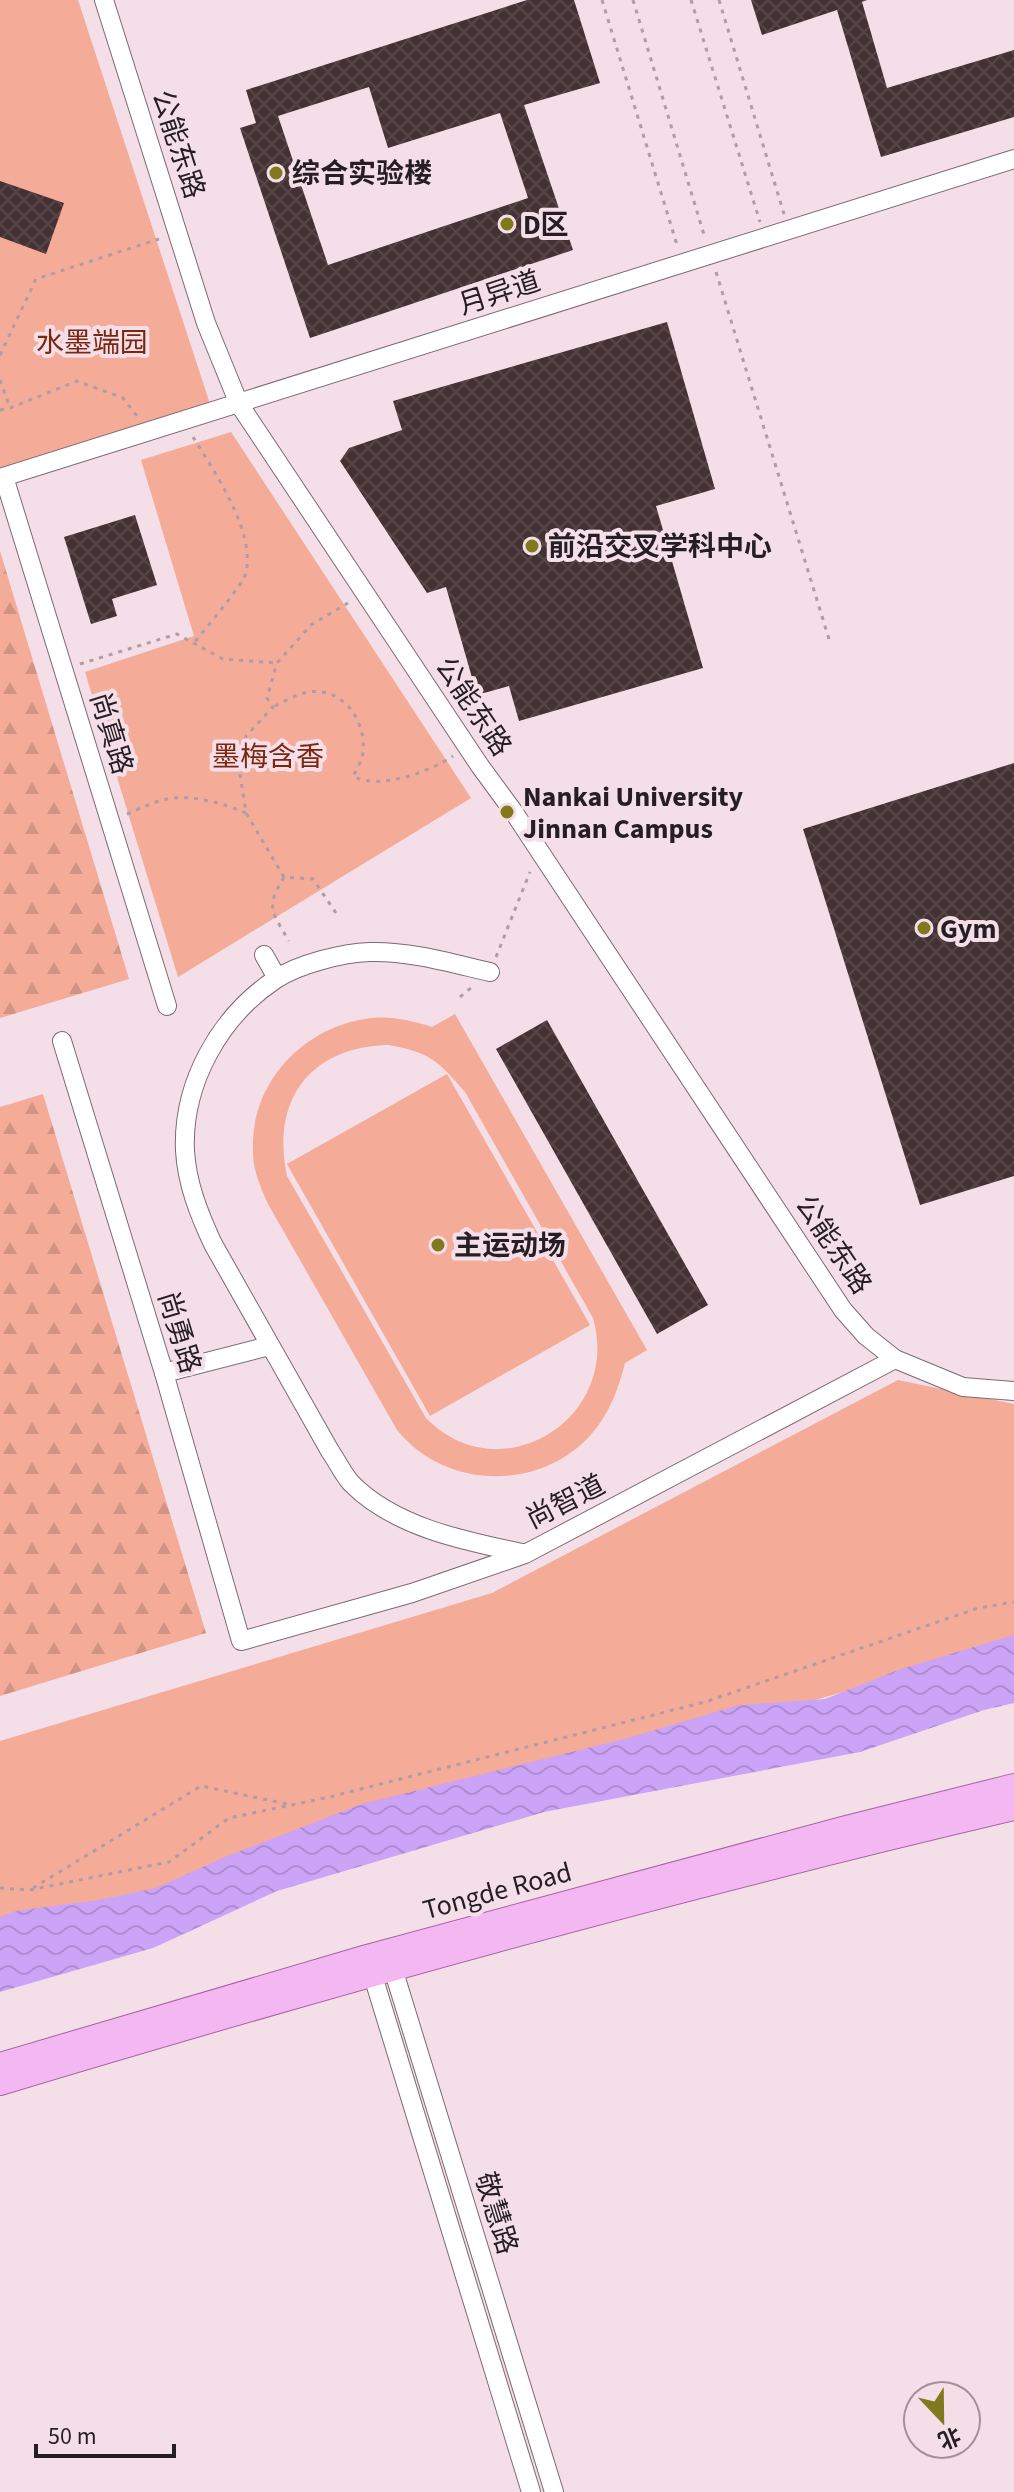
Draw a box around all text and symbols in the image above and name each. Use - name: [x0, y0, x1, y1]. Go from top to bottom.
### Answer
- street label: 公能东路: [142, 85, 214, 204]
- place label: 综合实验楼: [292, 154, 432, 194]
- marker: 综合实验楼: [267, 164, 285, 182]
- place label: D区: [523, 205, 569, 245]
- marker: D区: [498, 215, 516, 233]
- street label: 月异道: [453, 261, 545, 325]
- park label: 水墨端园: [36, 323, 148, 363]
- place label: 前沿交叉学科中心: [548, 527, 772, 567]
- marker: 前沿交叉学科中心: [523, 537, 541, 555]
- street label: 公能东路: [425, 649, 521, 764]
- street label: 尚真路: [80, 687, 142, 779]
- park label: 墨梅含香: [212, 737, 324, 777]
- place label: Nankai University Jinnan Campus: [523, 777, 744, 849]
- marker: Nankai University Jinnan Campus: [498, 803, 516, 821]
- place label: Gym: [940, 909, 996, 949]
- marker: Gym: [915, 919, 933, 937]
- street label: 公能东路: [785, 1187, 881, 1302]
- place label: 主运动场: [454, 1226, 566, 1266]
- marker: 主运动场: [429, 1236, 447, 1254]
- street label: 尚勇路: [148, 1286, 210, 1378]
- street label: 尚智道: [519, 1465, 612, 1539]
- street label: Tongde Road: [418, 1852, 576, 1930]
- street label: 敬慧路: [465, 2167, 527, 2259]
- north arrow: [902, 2380, 982, 2460]
- scale bar: [36, 2408, 174, 2458]
- text: 50 m: [48, 2419, 97, 2454]
- text: 北: [933, 2419, 965, 2457]

